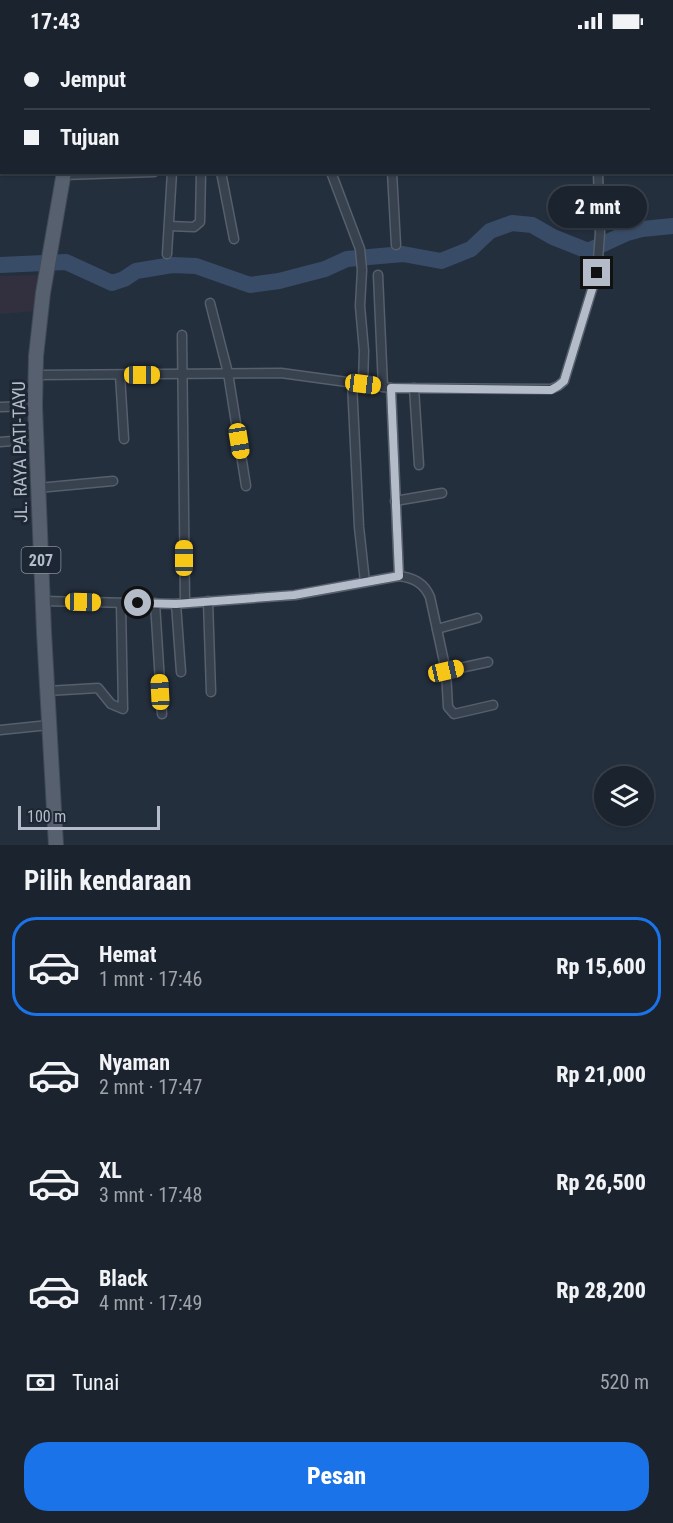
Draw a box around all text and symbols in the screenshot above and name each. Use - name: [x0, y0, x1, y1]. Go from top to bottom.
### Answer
- text: 17:43: [30, 9, 81, 34]
- text: Jemput: [60, 67, 126, 92]
- text: Tujuan: [60, 125, 119, 150]
- callout: 2 mnt: [548, 186, 646, 228]
- text: 2 mnt: [575, 195, 620, 219]
- route end: [583, 259, 610, 286]
- car: [124, 366, 160, 384]
- car: [344, 373, 382, 395]
- street label: JL. RAYA PATI-TAYU: [8, 381, 31, 523]
- car: [227, 422, 251, 460]
- car: [175, 540, 193, 576]
- road number: 207: [22, 547, 60, 573]
- route start: [124, 589, 151, 616]
- car: [65, 593, 101, 611]
- car: [426, 658, 466, 684]
- car: [150, 674, 170, 710]
- map controls: [594, 766, 654, 826]
- button: layers: [594, 766, 654, 826]
- scale bar: [18, 803, 160, 830]
- text: 100 m: [27, 807, 66, 826]
- text: Pilih kendaraan: [24, 865, 192, 897]
- icon: car: [27, 940, 81, 994]
- text: Hemat: [99, 942, 156, 967]
- text: Rp 15,600: [556, 954, 646, 979]
- text: 1 mnt · 17:46: [99, 967, 202, 991]
- icon: car: [27, 1048, 81, 1102]
- text: Nyaman: [99, 1050, 170, 1075]
- text: Rp 21,000: [556, 1062, 646, 1087]
- text: 2 mnt · 17:47: [99, 1075, 202, 1099]
- icon: car: [27, 1156, 81, 1210]
- text: XL: [99, 1158, 122, 1183]
- text: Rp 26,500: [556, 1170, 646, 1195]
- text: 3 mnt · 17:48: [99, 1183, 202, 1207]
- icon: car: [27, 1264, 81, 1318]
- text: Black: [99, 1266, 148, 1291]
- text: Rp 28,200: [556, 1278, 646, 1303]
- text: 4 mnt · 17:49: [99, 1291, 202, 1315]
- icon: cash: [24, 1366, 57, 1399]
- text: Tunai: [72, 1370, 119, 1395]
- text: 520 m: [600, 1370, 649, 1394]
- button: Pesan: [24, 1442, 649, 1511]

